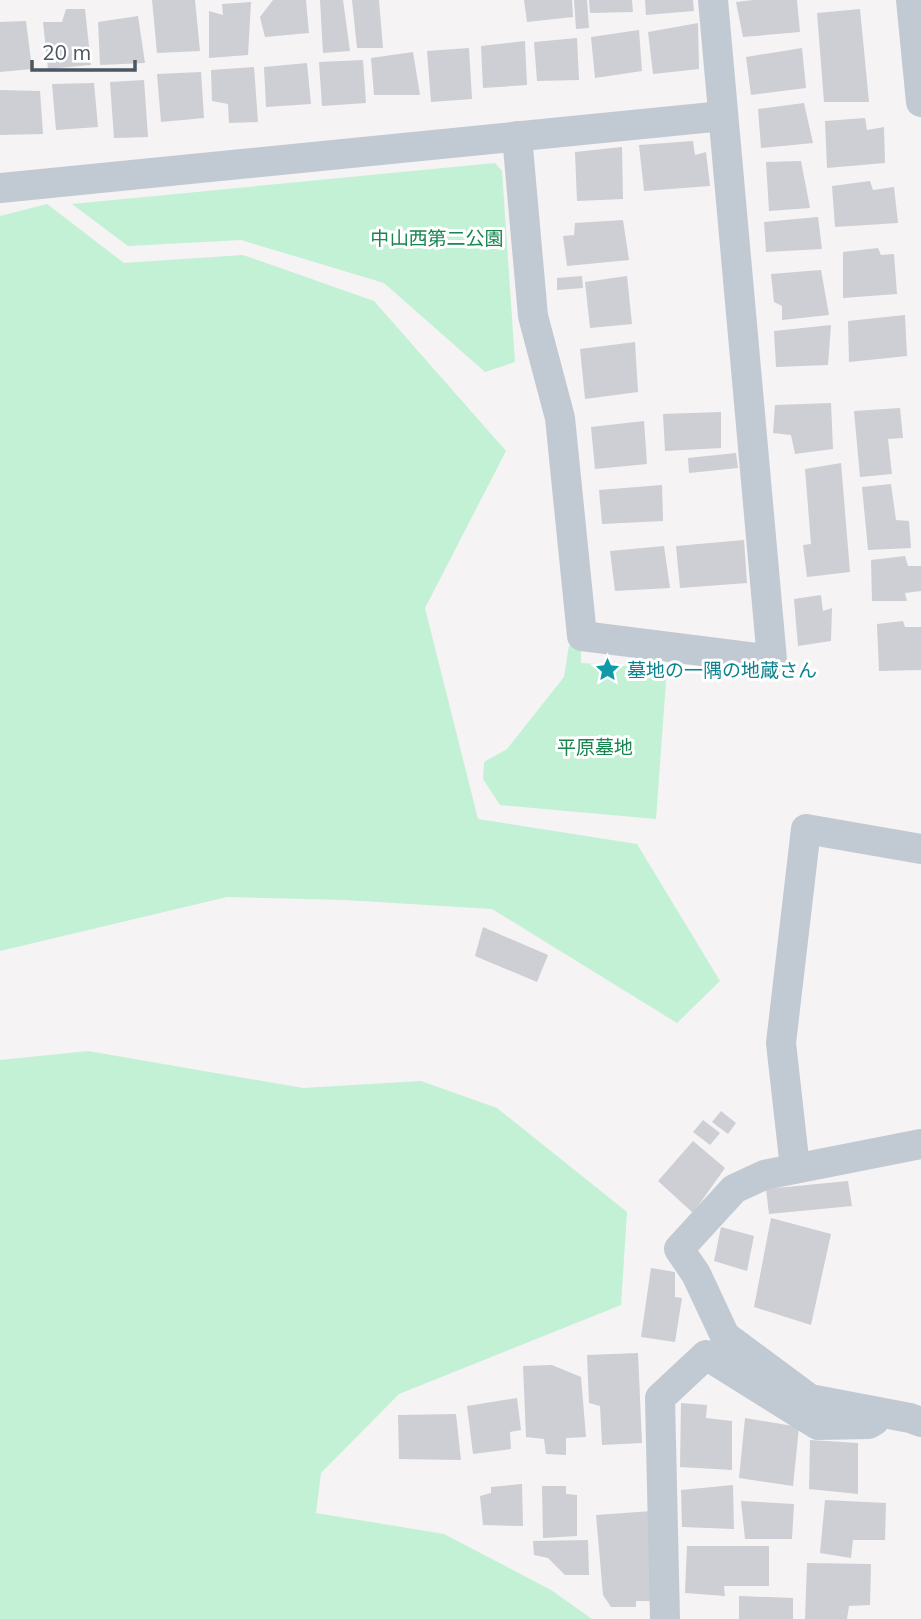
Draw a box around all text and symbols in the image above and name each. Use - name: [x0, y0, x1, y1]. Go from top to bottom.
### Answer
- scale bar: [32, 28, 135, 72]
- text: 20 m: [42, 39, 91, 65]
- park label: 中山西第二公園: [370, 226, 504, 250]
- place icon: 墓地の一隅の地蔵さん: [593, 656, 621, 684]
- place label: 墓地の一隅の地蔵さん: [627, 658, 817, 682]
- park label: 平原墓地: [557, 735, 633, 759]

